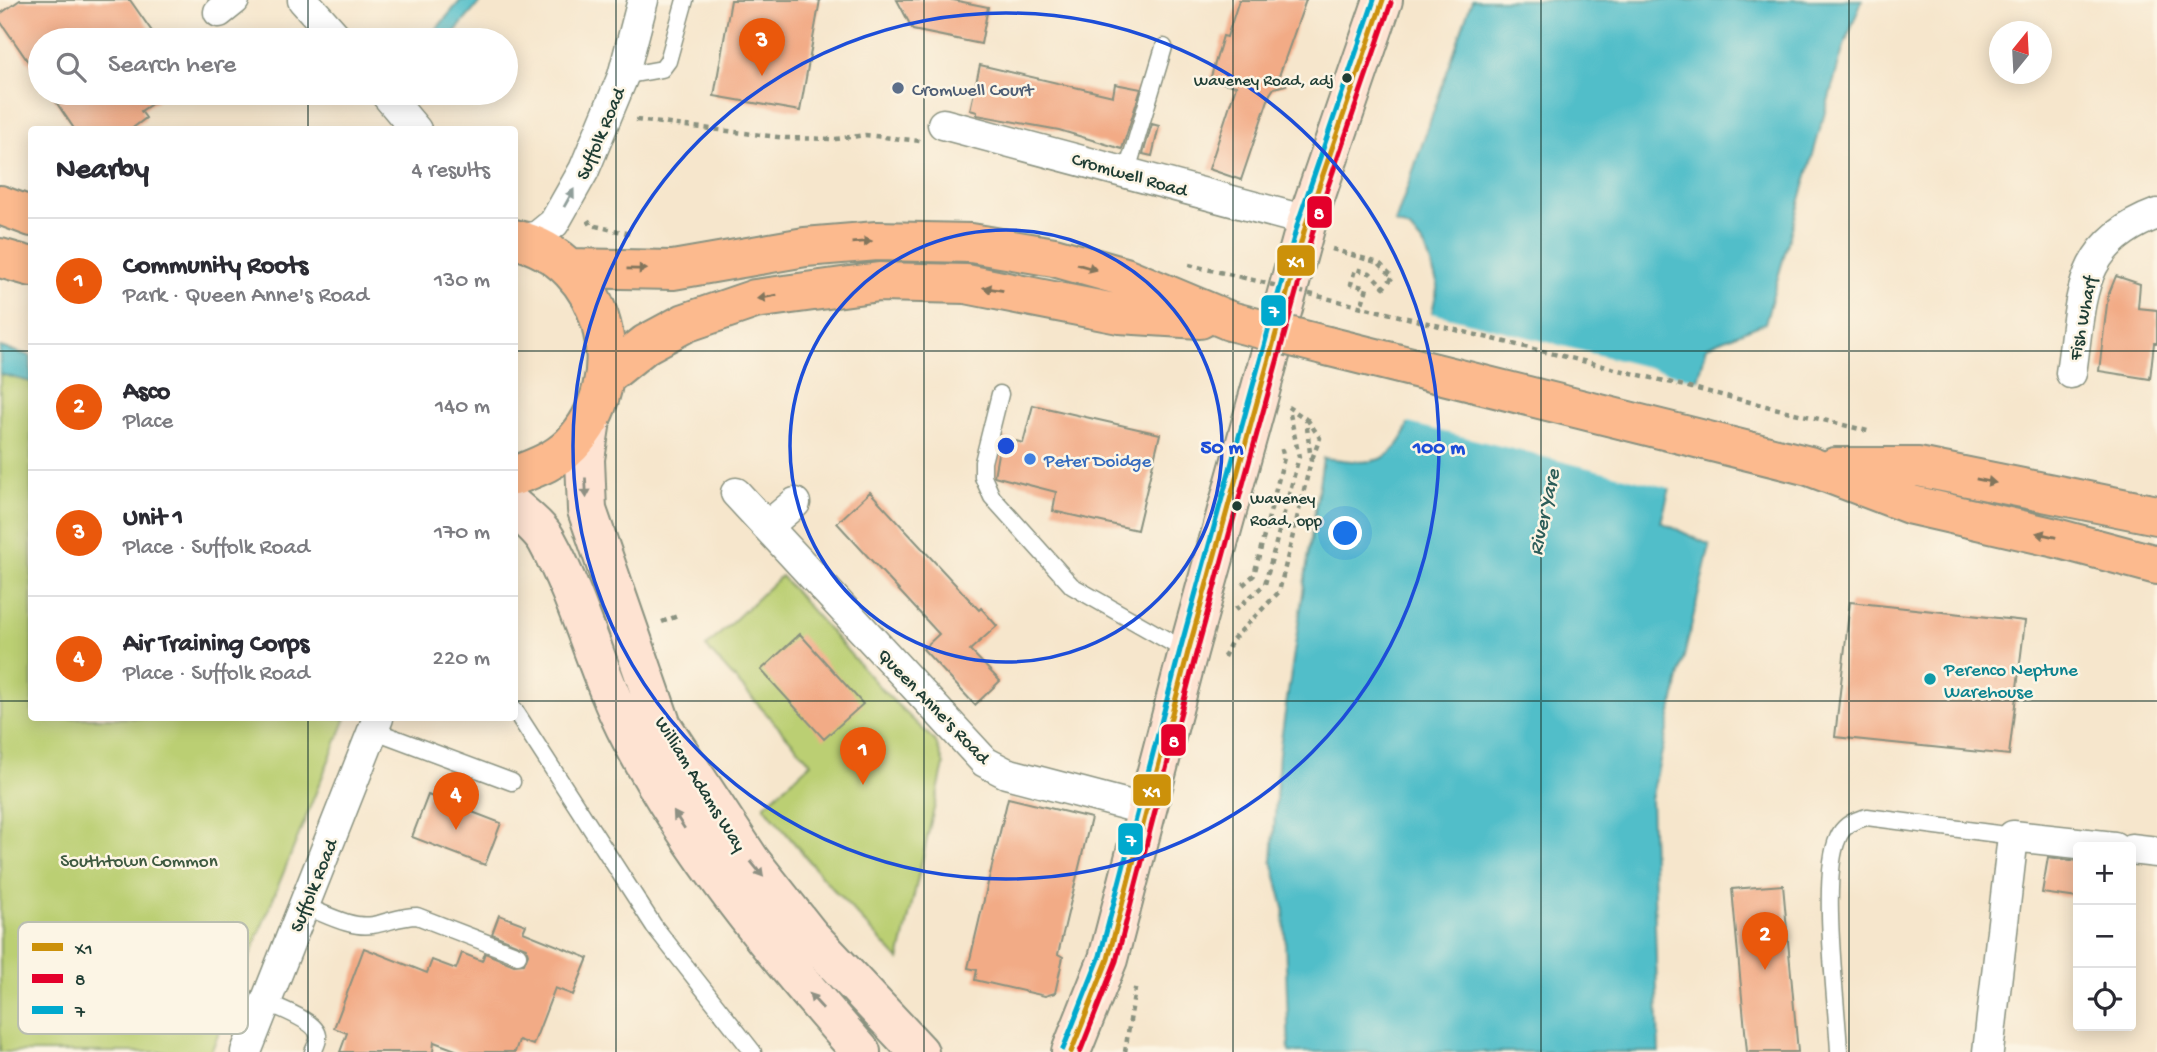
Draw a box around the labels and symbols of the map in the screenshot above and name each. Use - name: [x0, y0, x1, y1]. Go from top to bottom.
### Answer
- pin: 3: [739, 18, 785, 76]
- north arrow: [1989, 21, 2052, 84]
- marker: Waveney Road, adj: [1340, 71, 1354, 85]
- place label: Waveney Road, adj: [1194, 72, 1334, 92]
- marker: Cromwell Court: [890, 80, 906, 96]
- place label: Cromwell Court: [912, 80, 1036, 103]
- street label: Suffolk Road: [573, 83, 633, 184]
- street label: Cromwell Road: [1069, 149, 1191, 204]
- one-way arrow: [563, 189, 575, 208]
- line badge: 8: [1306, 195, 1333, 229]
- text: 8: [1314, 204, 1325, 227]
- one-way arrow: [852, 236, 874, 247]
- line badge: X1: [1276, 244, 1316, 277]
- text: X1: [1286, 252, 1305, 275]
- one-way arrow: [1077, 262, 1098, 272]
- one-way arrow: [626, 263, 648, 275]
- street label: Fish Wharf: [2065, 273, 2104, 364]
- one-way arrow: [982, 283, 1004, 294]
- one-way arrow: [756, 292, 778, 303]
- line badge: 7: [1260, 294, 1287, 327]
- text: 7: [1268, 302, 1280, 325]
- centre of rings: [994, 434, 1018, 458]
- text: 50 m: [1201, 437, 1244, 462]
- text: 100 m: [1412, 437, 1465, 462]
- marker: Peter Doidge: [1022, 451, 1038, 467]
- place label: Peter Doidge: [1043, 451, 1151, 474]
- water label: River Yare: [1525, 466, 1568, 558]
- one-way arrow: [1975, 476, 1997, 487]
- one-way arrow: [581, 477, 592, 499]
- place label: Waveney Road, opp: [1250, 490, 1323, 532]
- marker: Waveney Road, opp: [1230, 499, 1244, 513]
- your location: [1328, 516, 1362, 550]
- one-way arrow: [2035, 530, 2057, 541]
- street label: Queen Anne's Road: [872, 645, 995, 771]
- place label: Perenco Neptune Warehouse: [1943, 660, 2078, 705]
- marker: Perenco Neptune Warehouse: [1922, 671, 1938, 687]
- street label: William Adams Way: [648, 713, 750, 857]
- line badge: 8: [1160, 723, 1187, 757]
- pin: 1: [840, 727, 886, 785]
- text: 8: [1169, 732, 1180, 755]
- pin: 4: [433, 772, 479, 830]
- line badge: X1: [1132, 773, 1172, 807]
- text: X1: [1142, 782, 1161, 805]
- one-way arrow: [672, 810, 685, 830]
- line badge: 7: [1117, 822, 1144, 856]
- text: 7: [1125, 831, 1137, 854]
- street label: Suffolk Road: [286, 835, 345, 936]
- park label: Southtown Common: [60, 851, 218, 874]
- one-way arrow: [750, 860, 765, 878]
- pin: 2: [1742, 912, 1788, 970]
- legend: [18, 922, 248, 1034]
- text: X1: [74, 939, 93, 962]
- text: 8: [75, 970, 85, 993]
- one-way arrow: [808, 992, 824, 1010]
- text: 7: [74, 1002, 86, 1025]

